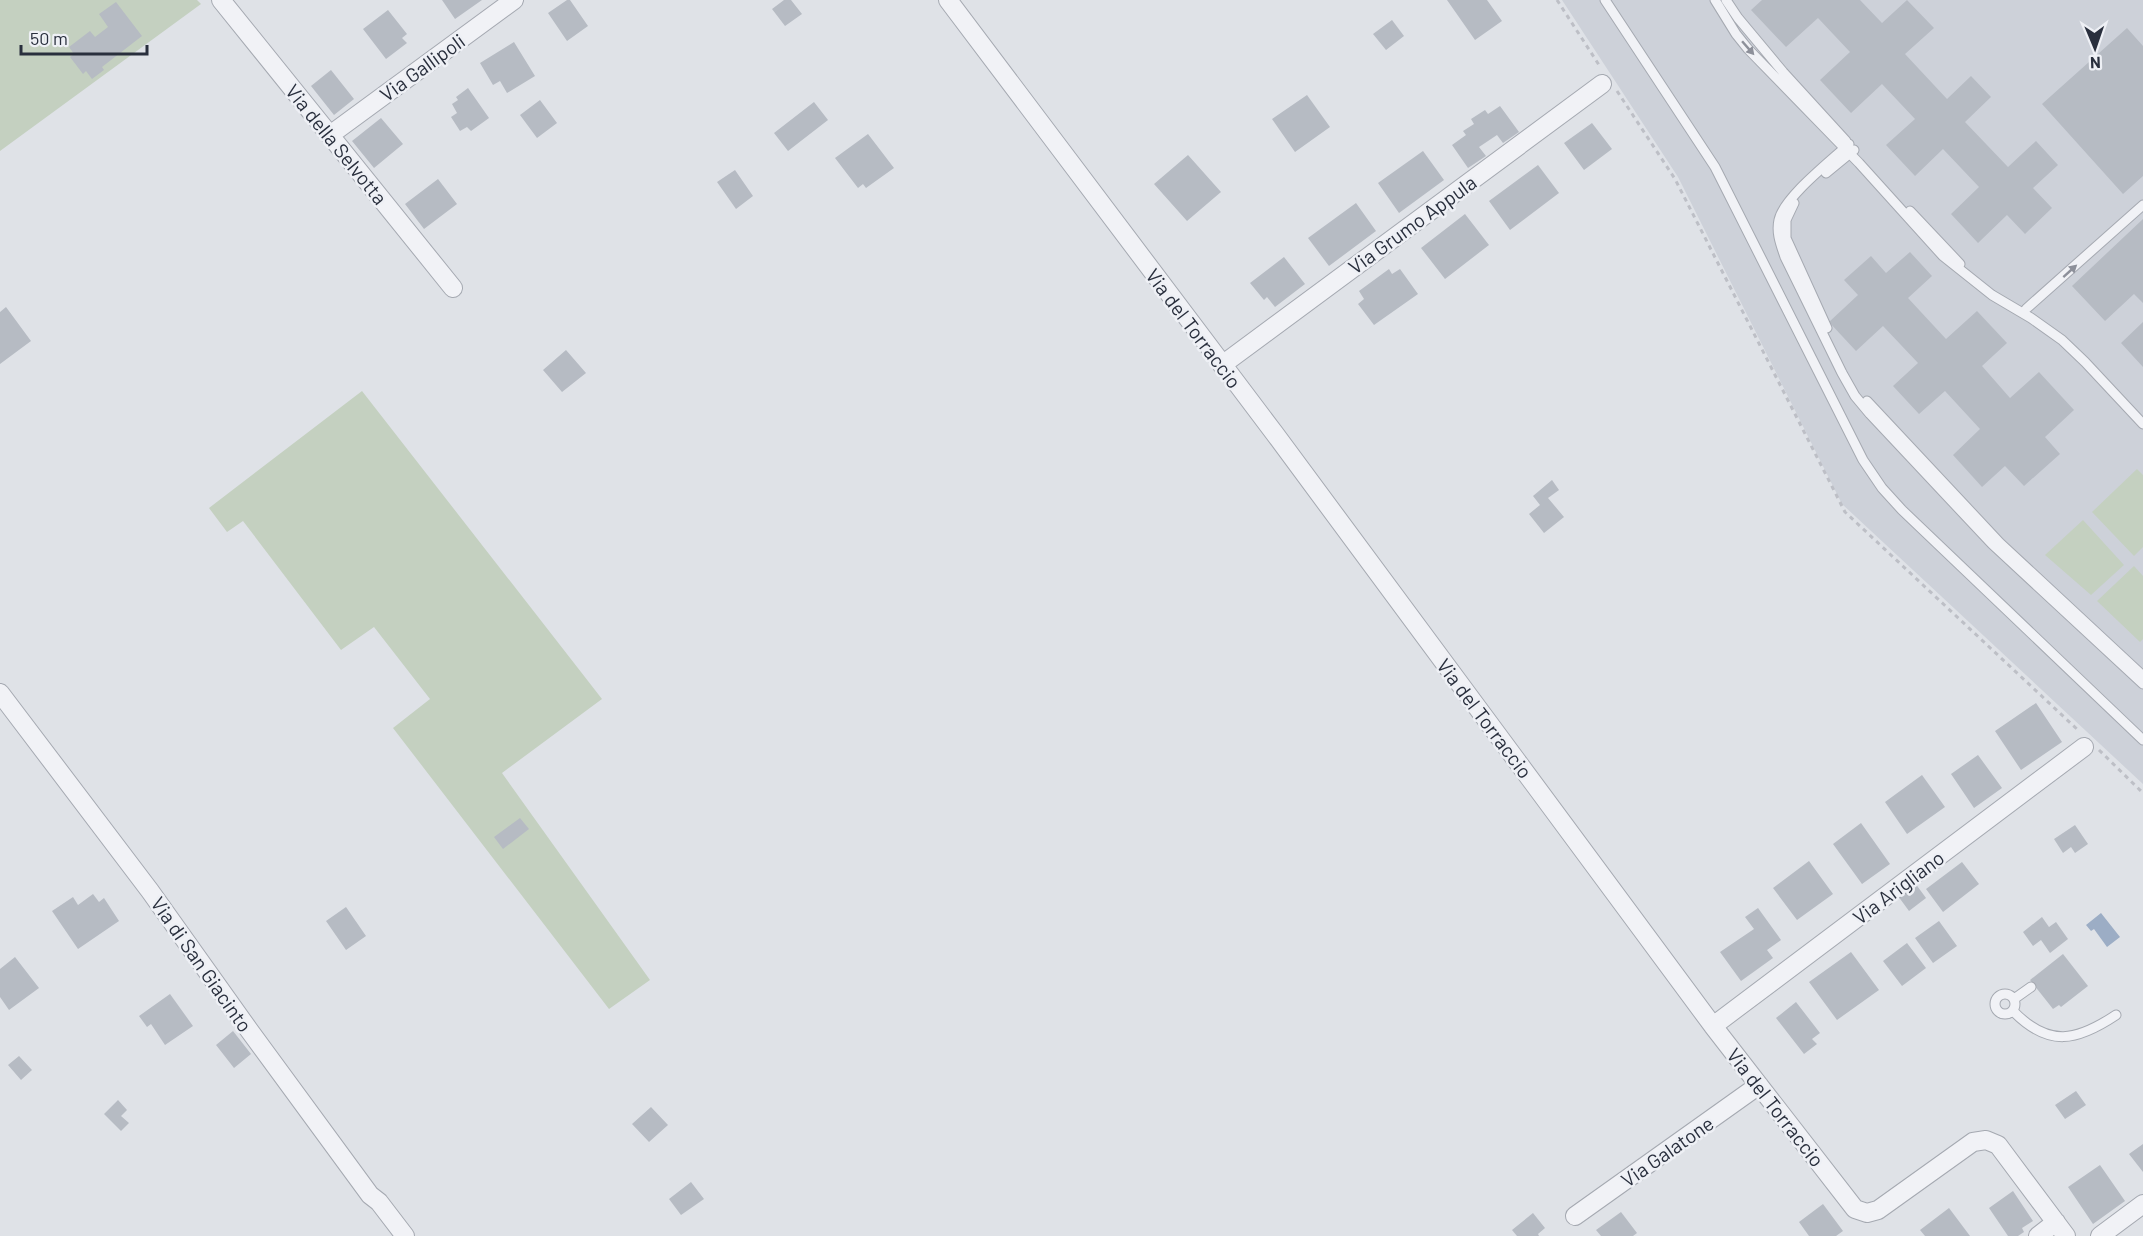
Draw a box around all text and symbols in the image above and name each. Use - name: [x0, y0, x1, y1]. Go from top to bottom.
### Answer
- scale bar: [21, 18, 147, 56]
- north arrow: [2065, 18, 2125, 78]
- text: 50 m: [30, 27, 68, 49]
- street label: Via Gallipoli: [375, 28, 469, 106]
- one-way arrow: [1741, 40, 1754, 55]
- text: N: [2090, 54, 2101, 73]
- street label: Via della Selvotta: [281, 79, 393, 209]
- street label: Via Grumo Appula: [1343, 169, 1481, 279]
- street label: Via del Torraccio: [1141, 263, 1247, 393]
- one-way arrow: [2063, 264, 2078, 278]
- street label: Via del Torraccio: [1432, 653, 1538, 783]
- street label: Via Arigliano: [1848, 845, 1948, 929]
- street label: Via di San Giacinto: [146, 892, 258, 1036]
- street label: Via del Torraccio: [1722, 1043, 1830, 1171]
- street label: Via Galatone: [1616, 1110, 1718, 1192]

